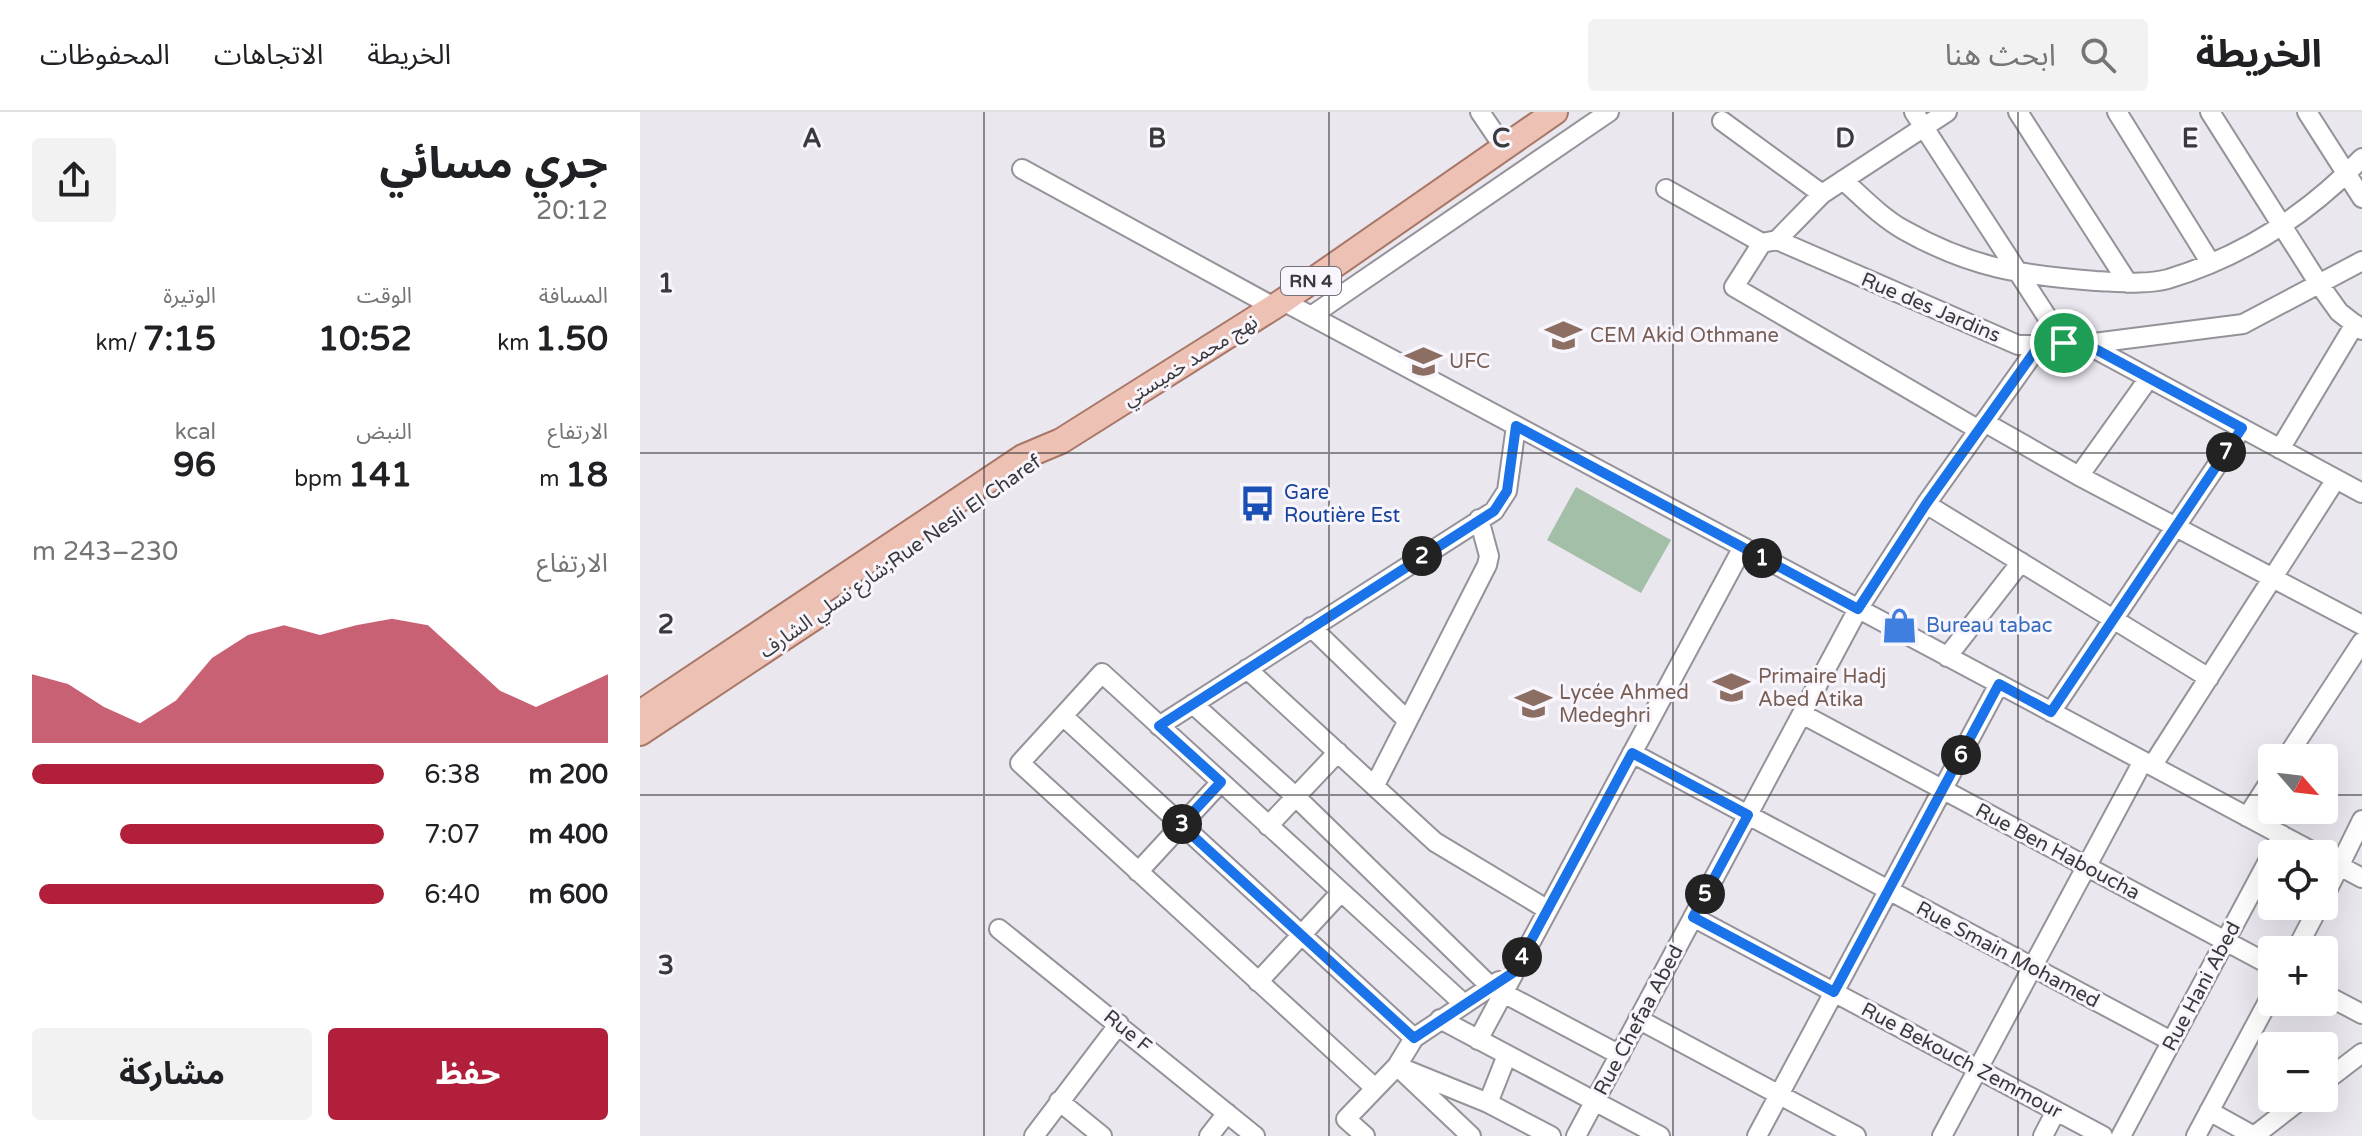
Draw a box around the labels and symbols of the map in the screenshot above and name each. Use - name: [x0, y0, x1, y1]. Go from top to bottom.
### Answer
- text: A: [802, 123, 822, 154]
- text: B: [1148, 123, 1166, 154]
- text: C: [1492, 123, 1510, 154]
- text: D: [1835, 123, 1855, 154]
- text: E: [2182, 123, 2198, 154]
- road number: RN 4: [1281, 267, 1341, 295]
- text: 1: [658, 268, 674, 299]
- street label: Rue des Jardins: [1857, 268, 2004, 348]
- pin: [2030, 309, 2098, 377]
- street label: نهج محمد خميستي: [1119, 310, 1264, 414]
- school or university icon: CEM Akid Othmane: [1545, 316, 1583, 354]
- place label: CEM Akid Othmane: [1590, 324, 1779, 348]
- school or university icon: UFC: [1404, 342, 1442, 380]
- place label: UFC: [1449, 350, 1490, 374]
- pin: 7: [2206, 432, 2246, 472]
- street label: شارع نسلي الشارف;Rue Nesli El Charef: [755, 450, 1048, 666]
- place label: Gare Routière Est: [1284, 481, 1401, 528]
- bus stop icon: Gare Routière Est: [1239, 484, 1277, 522]
- pin: 2: [1402, 536, 1442, 576]
- pin: 1: [1742, 538, 1782, 578]
- shop icon: Bureau tabac: [1881, 606, 1919, 644]
- text: 2: [658, 609, 674, 640]
- place label: Bureau tabac: [1926, 614, 2053, 638]
- place label: Primaire Hadj Abed Atika: [1758, 665, 1886, 712]
- school or university icon: Primaire Hadj Abed Atika: [1713, 668, 1751, 706]
- place label: Lycée Ahmed Medeghri: [1559, 681, 1689, 728]
- school or university icon: Lycée Ahmed Medeghri: [1514, 685, 1552, 723]
- pin: 6: [1941, 735, 1981, 775]
- north arrow: [2258, 744, 2338, 824]
- street label: Rue Ben Haboucha: [1971, 798, 2144, 905]
- pin: 3: [1162, 804, 1202, 844]
- pin: 5: [1685, 874, 1725, 914]
- street label: Rue Smain Mohamed: [1912, 896, 2103, 1013]
- street label: Rue Hani Abed: [2158, 918, 2246, 1055]
- pin: 4: [1502, 937, 1542, 977]
- street label: Rue Chefaa Abed: [1589, 941, 1689, 1100]
- text: 3: [658, 950, 674, 981]
- street label: Rue Bekouch Zemmour: [1857, 998, 2066, 1124]
- street label: Rue F: [1098, 1005, 1156, 1058]

